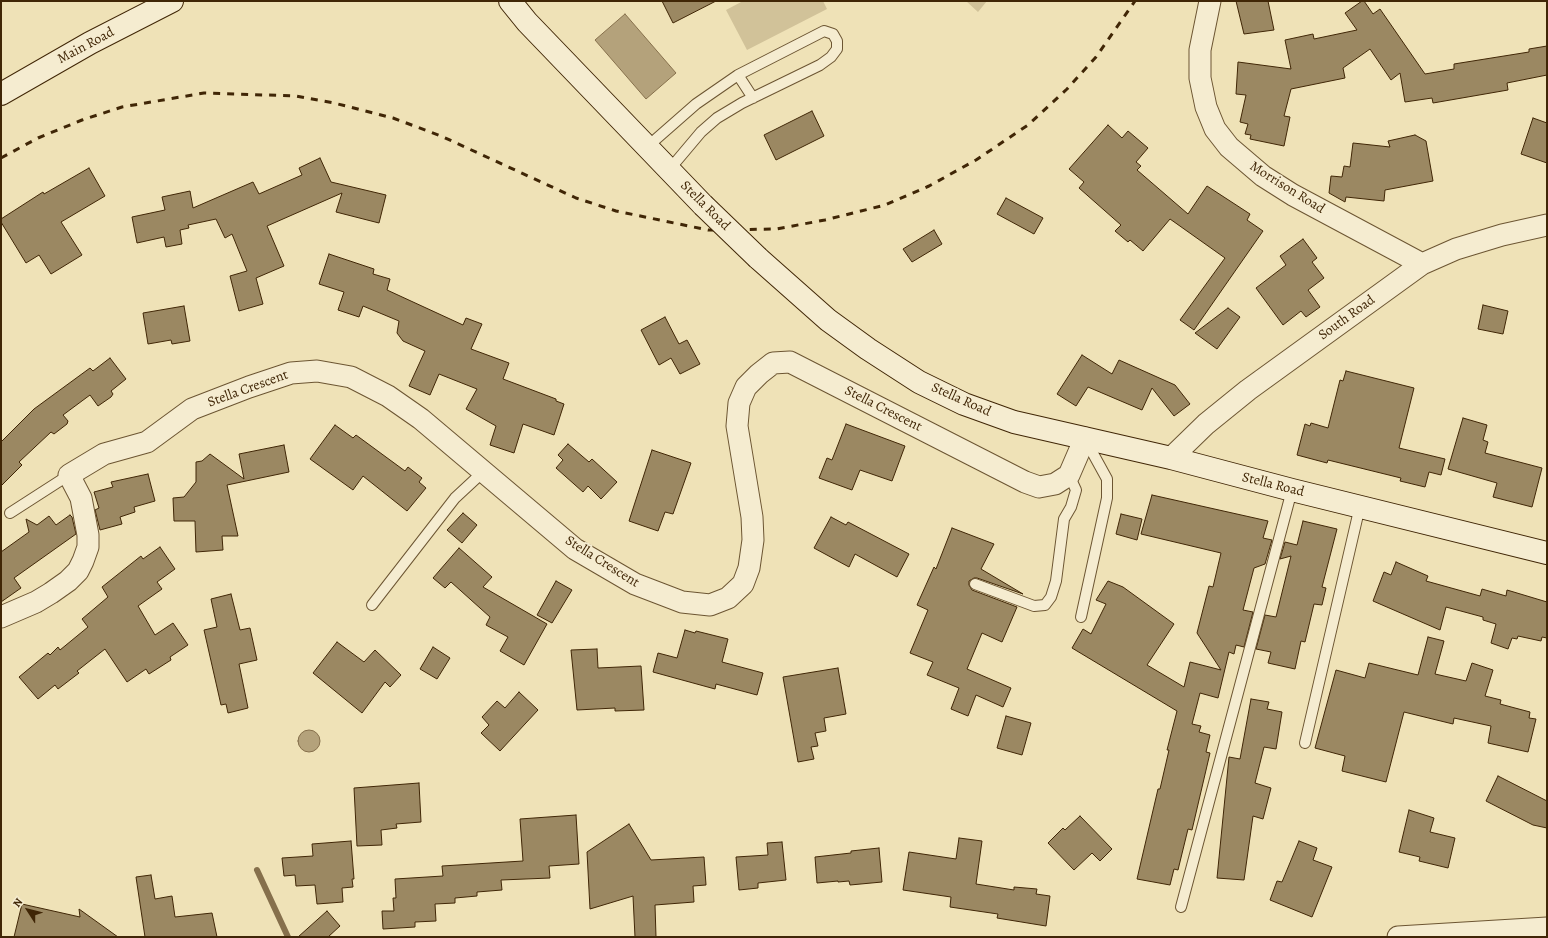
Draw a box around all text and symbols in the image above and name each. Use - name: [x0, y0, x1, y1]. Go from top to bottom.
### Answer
- street label: Main Road: [55, 24, 117, 68]
- street label: Morrison Road: [1246, 158, 1328, 218]
- street label: Stella Road: [677, 178, 733, 234]
- street label: South Road: [1315, 292, 1379, 344]
- street label: Stella Crescent: [206, 367, 290, 411]
- street label: Stella Road: [929, 379, 993, 421]
- street label: Stella Crescent: [842, 382, 924, 436]
- street label: Stella Road: [1240, 469, 1306, 501]
- street label: Stella Crescent: [562, 533, 642, 591]
- north arrow: [8, 890, 48, 930]
- text: N: [9, 895, 26, 910]

